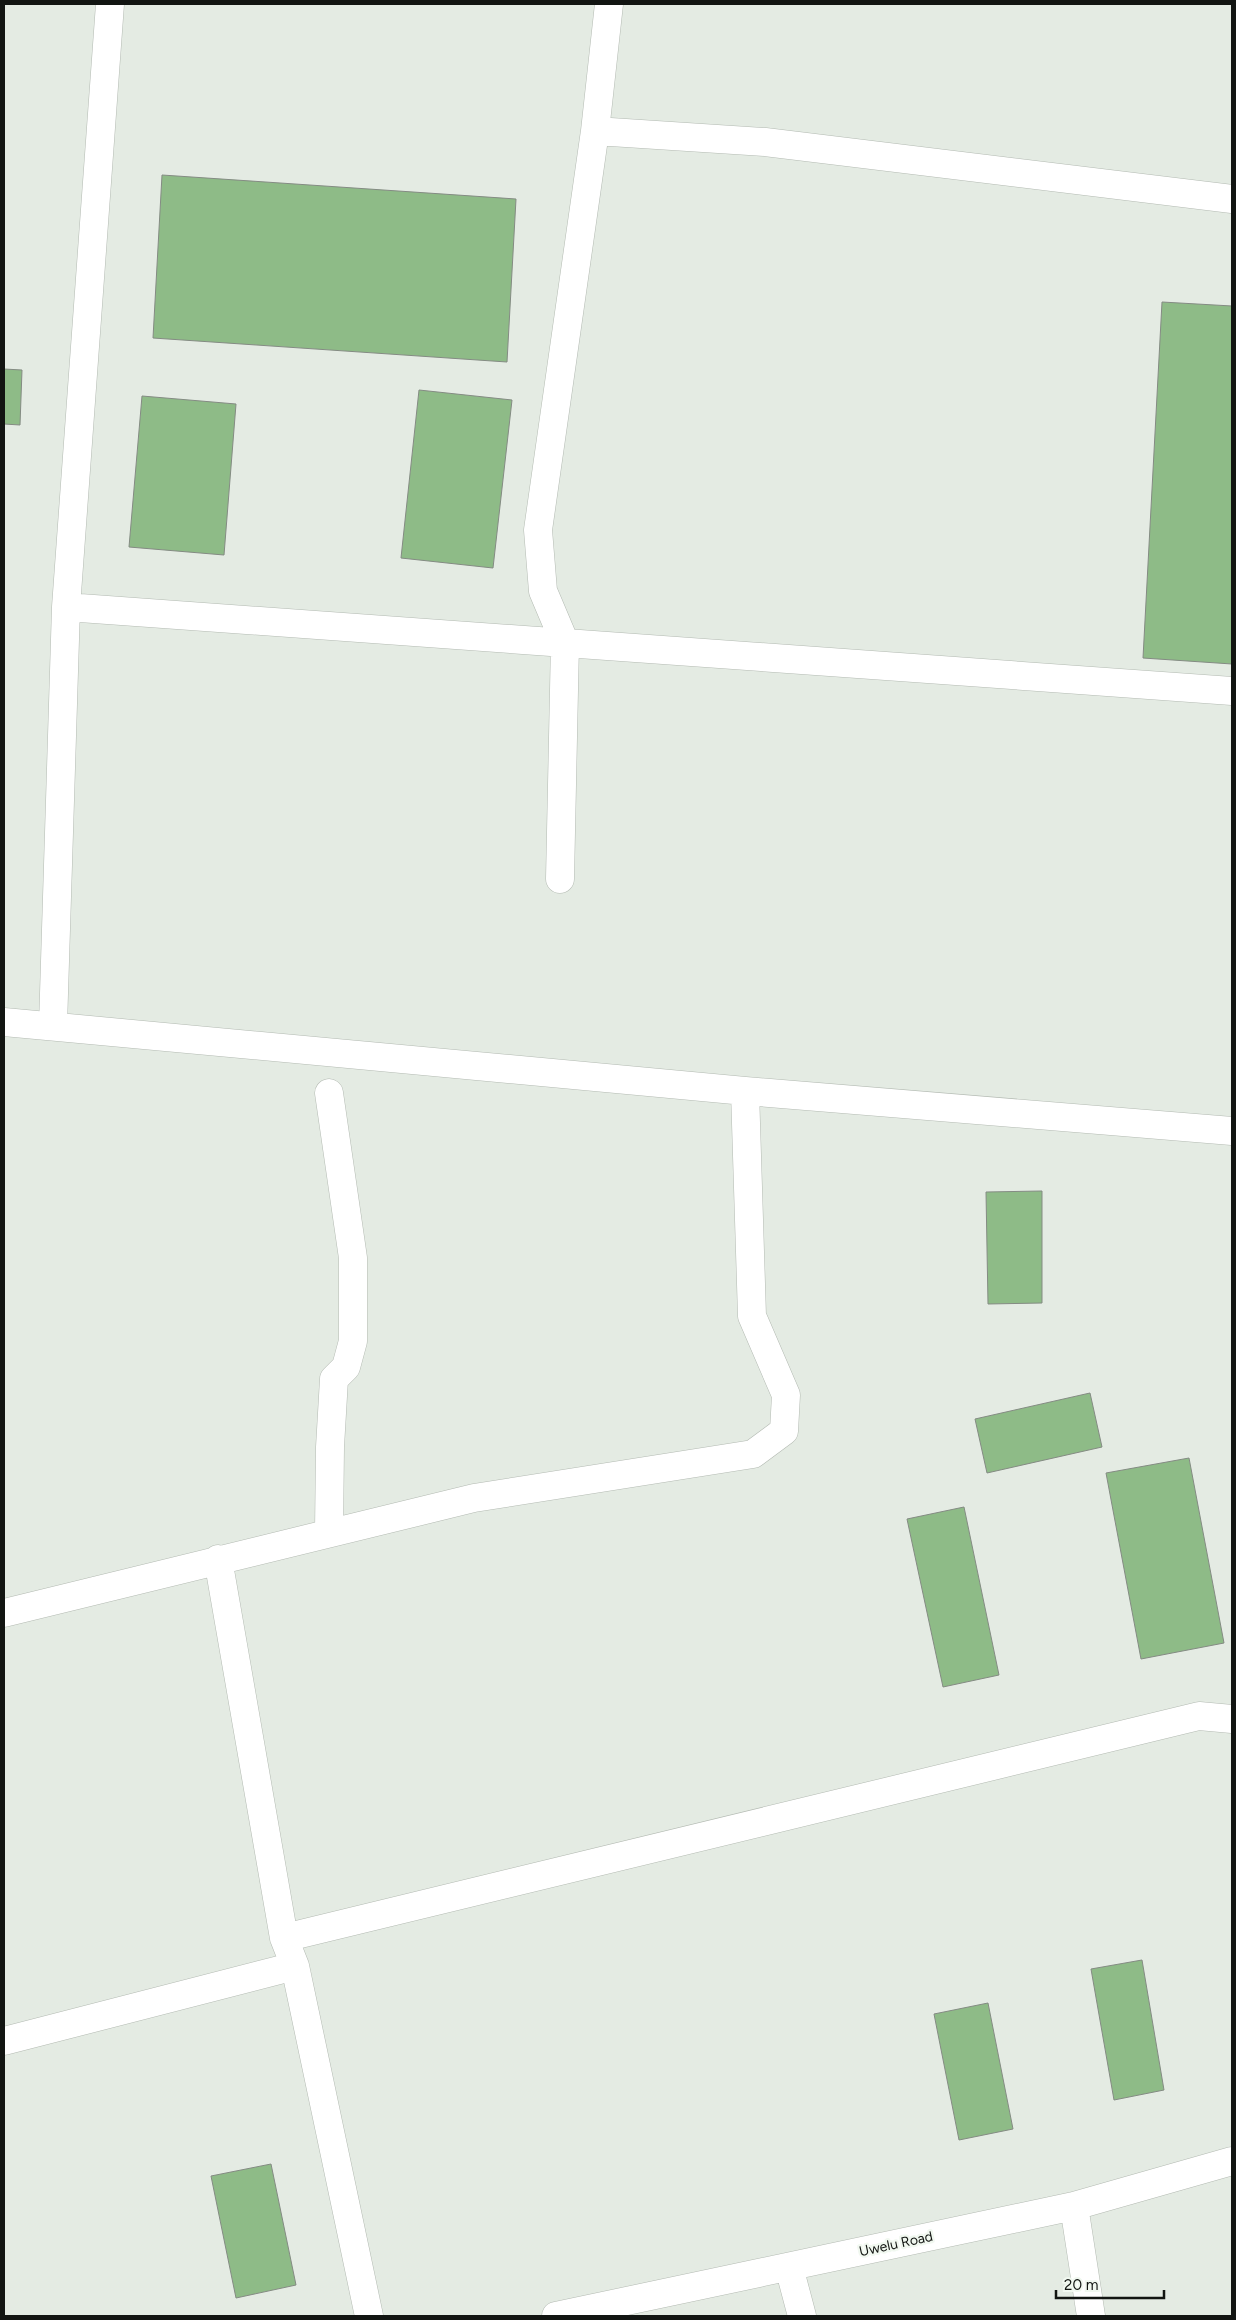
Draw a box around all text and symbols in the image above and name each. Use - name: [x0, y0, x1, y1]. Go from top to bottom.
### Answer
- street label: Uwelu Road: [858, 2228, 934, 2260]
- scale bar: [1056, 2268, 1164, 2300]
- text: 20 m: [1064, 2276, 1098, 2294]

